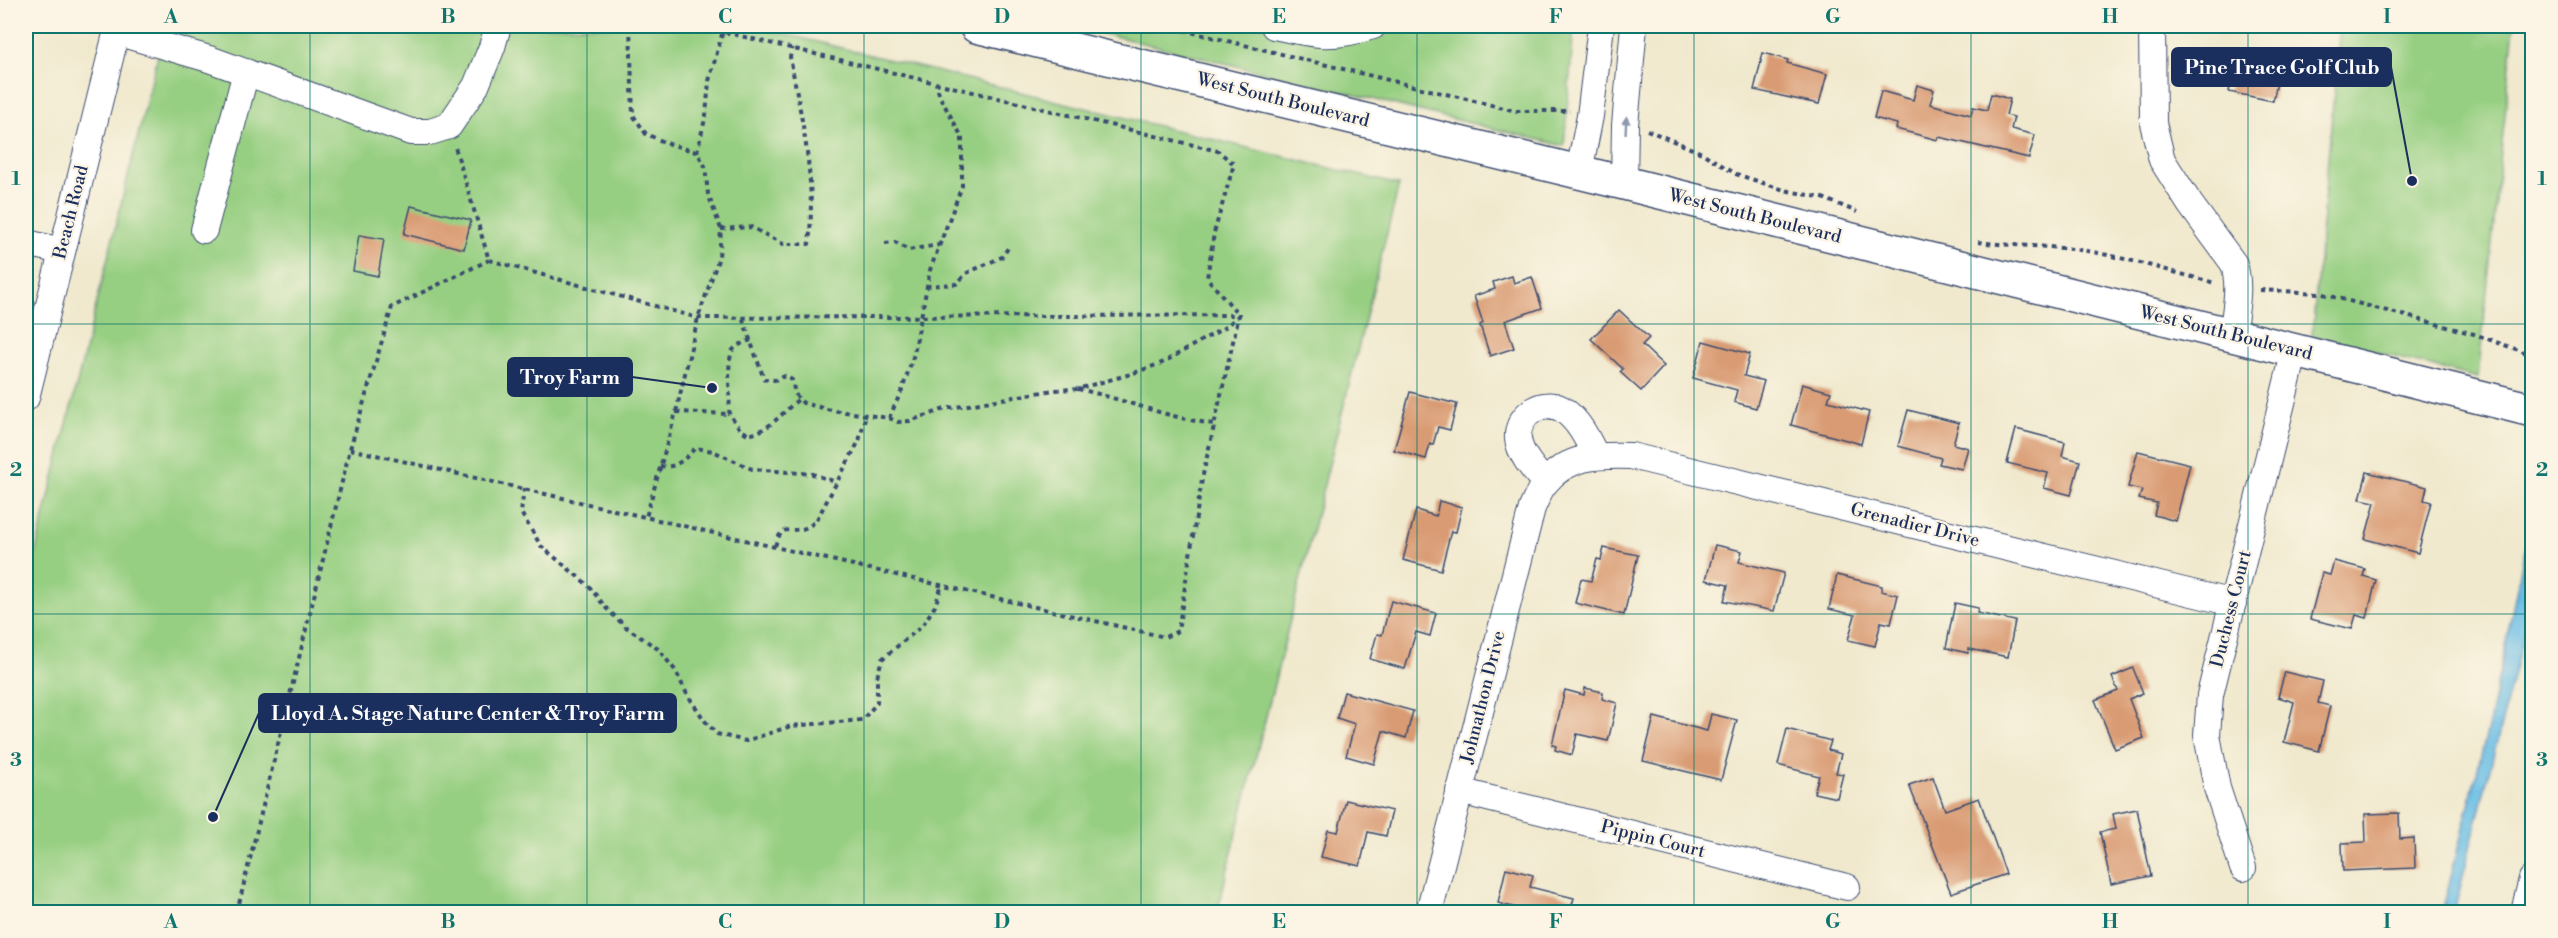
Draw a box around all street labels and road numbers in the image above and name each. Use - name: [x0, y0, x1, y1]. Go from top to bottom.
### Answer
- street label: West South Boulevard: [1193, 67, 1373, 133]
- street label: Beach Road: [48, 162, 94, 262]
- street label: West South Boulevard: [1665, 183, 1845, 249]
- street label: West South Boulevard: [2136, 300, 2316, 366]
- street label: Grenadier Drive: [1848, 498, 1982, 552]
- street label: Duchess Court: [2205, 547, 2257, 670]
- street label: Johnathon Drive: [1455, 628, 1511, 767]
- street label: Pippin Court: [1598, 815, 1708, 863]

